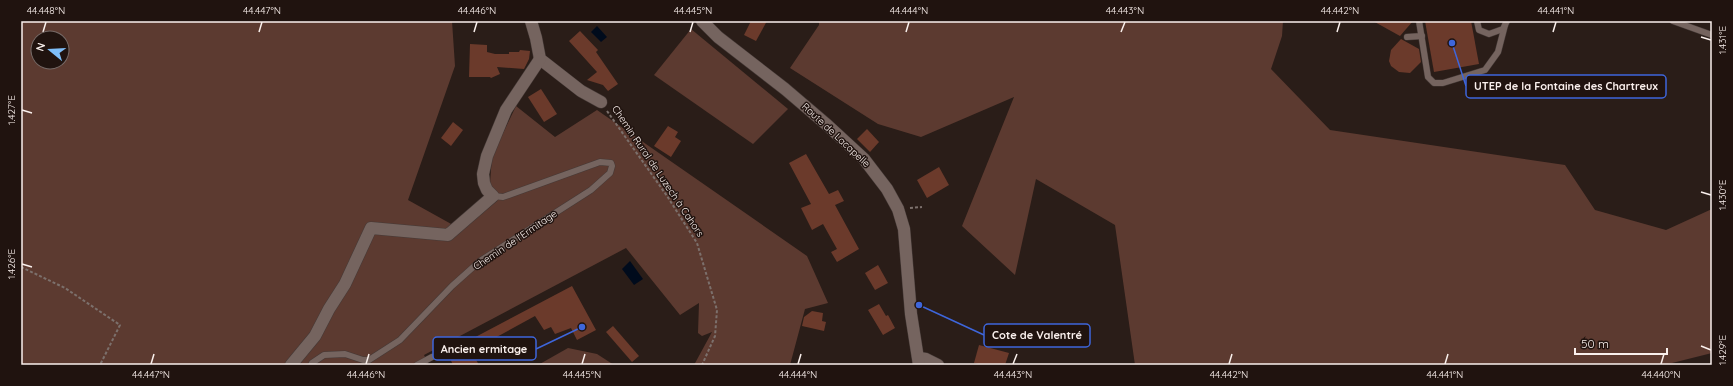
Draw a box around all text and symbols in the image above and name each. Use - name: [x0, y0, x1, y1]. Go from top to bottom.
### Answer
- text: 44.448°N: [27, 4, 65, 17]
- text: 44.447°N: [243, 4, 281, 17]
- text: 44.446°N: [458, 4, 496, 17]
- text: 44.445°N: [674, 4, 712, 17]
- text: 44.444°N: [890, 4, 928, 17]
- text: 44.443°N: [1106, 4, 1144, 17]
- text: 44.442°N: [1321, 4, 1359, 17]
- text: 44.441°N: [1538, 4, 1574, 17]
- text: 1.431°E: [1716, 25, 1729, 54]
- north arrow: [30, 30, 70, 70]
- text: N: [33, 41, 48, 53]
- callout: UTEP de la Fontaine des Chartreux: [1466, 75, 1666, 98]
- text: UTEP de la Fontaine des Chartreux: [1474, 79, 1659, 93]
- text: 1.427°E: [5, 95, 18, 125]
- street label: Route de Lacapelle: [799, 100, 873, 170]
- street label: Chemin Rural de Luzech à Cahors: [609, 103, 707, 239]
- text: 1.430°E: [1716, 179, 1729, 210]
- street label: Chemin de l'Ermitage: [471, 207, 560, 273]
- text: 1.426°E: [5, 248, 18, 279]
- callout: Cote de Valentré: [984, 324, 1090, 347]
- text: Cote de Valentré: [992, 328, 1082, 342]
- scale bar: [1575, 330, 1667, 356]
- text: 1.429°E: [1716, 334, 1729, 365]
- text: 50 m: [1581, 336, 1609, 351]
- callout: Ancien ermitage: [433, 337, 536, 360]
- text: Ancien ermitage: [441, 342, 528, 356]
- text: 44.447°N: [132, 368, 170, 381]
- text: 44.446°N: [347, 368, 385, 381]
- text: 44.445°N: [563, 368, 601, 381]
- text: 44.444°N: [779, 368, 817, 381]
- text: 44.443°N: [994, 368, 1032, 381]
- text: 44.442°N: [1210, 368, 1248, 381]
- text: 44.441°N: [1427, 368, 1463, 381]
- text: 44.440°N: [1641, 368, 1681, 381]

